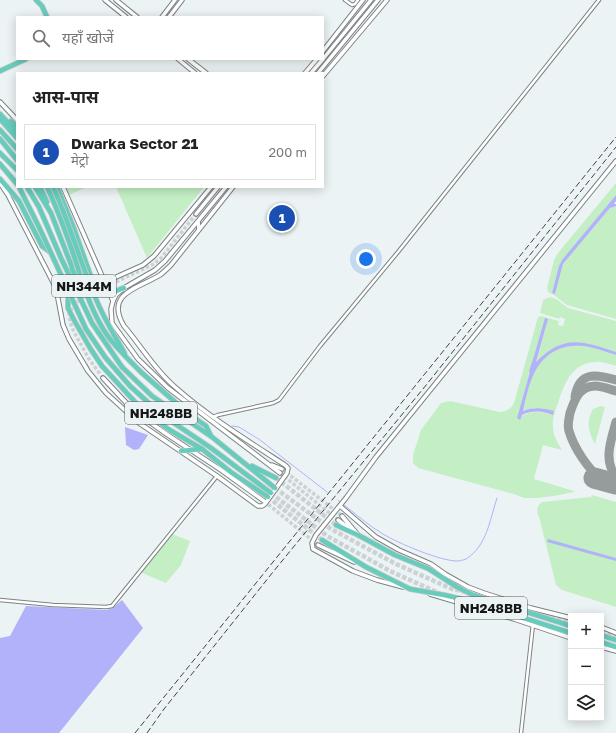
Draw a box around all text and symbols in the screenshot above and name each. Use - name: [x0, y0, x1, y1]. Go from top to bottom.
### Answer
- search box: [16, 16, 324, 60]
- icon: search: [30, 27, 52, 49]
- text: यहाँ खोजें: [62, 28, 114, 46]
- text: आस-पास: [32, 86, 99, 107]
- text: Dwarka Sector 21: [71, 134, 198, 152]
- text: 1: [43, 144, 49, 160]
- text: 200 m: [269, 144, 307, 160]
- text: मेट्रो: [71, 152, 89, 168]
- pin: 1: [269, 203, 295, 233]
- your location: [356, 249, 376, 269]
- road number: NH344M: [52, 275, 116, 297]
- road number: NH248BB: [125, 402, 197, 424]
- road number: NH248BB: [455, 597, 527, 619]
- map controls: [568, 613, 604, 721]
- button: +: [568, 613, 604, 649]
- button: −: [568, 649, 604, 685]
- button: layers: [568, 685, 604, 721]

